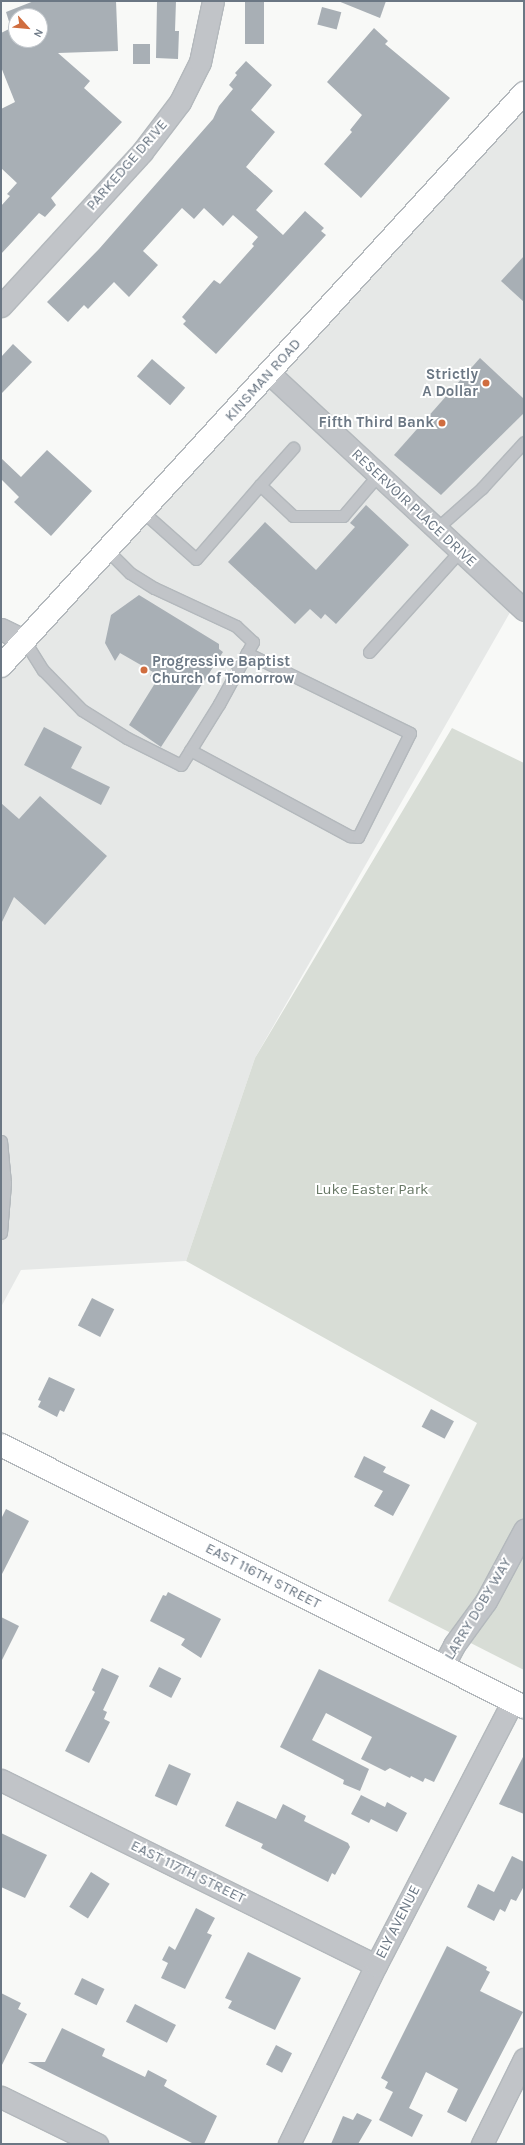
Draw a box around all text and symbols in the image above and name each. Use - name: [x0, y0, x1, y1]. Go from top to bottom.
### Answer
- north arrow: [8, 8, 48, 48]
- text: N: [31, 27, 46, 40]
- street label: PARKEDGE DRIVE: [83, 116, 171, 214]
- street label: KINSMAN ROAD: [221, 335, 305, 425]
- place label: Strictly A Dollar: [422, 365, 478, 400]
- marker: Strictly A Dollar: [481, 378, 491, 388]
- place label: Fifth Third Bank: [318, 414, 434, 432]
- marker: Fifth Third Bank: [437, 418, 447, 428]
- street label: RESERVOIR PLACE DRIVE: [348, 445, 480, 571]
- place label: Progressive Baptist Church of Tomorrow: [152, 652, 294, 687]
- marker: Progressive Baptist Church of Tomorrow: [139, 665, 149, 675]
- park label: Luke Easter Park: [315, 1181, 429, 1199]
- street label: EAST 116TH STREET: [202, 1539, 324, 1613]
- street label: LARRY DOBY WAY: [440, 1555, 516, 1663]
- street label: EAST 117TH STREET: [128, 1836, 248, 1908]
- street label: ELY AVENUE: [372, 1882, 424, 1962]

